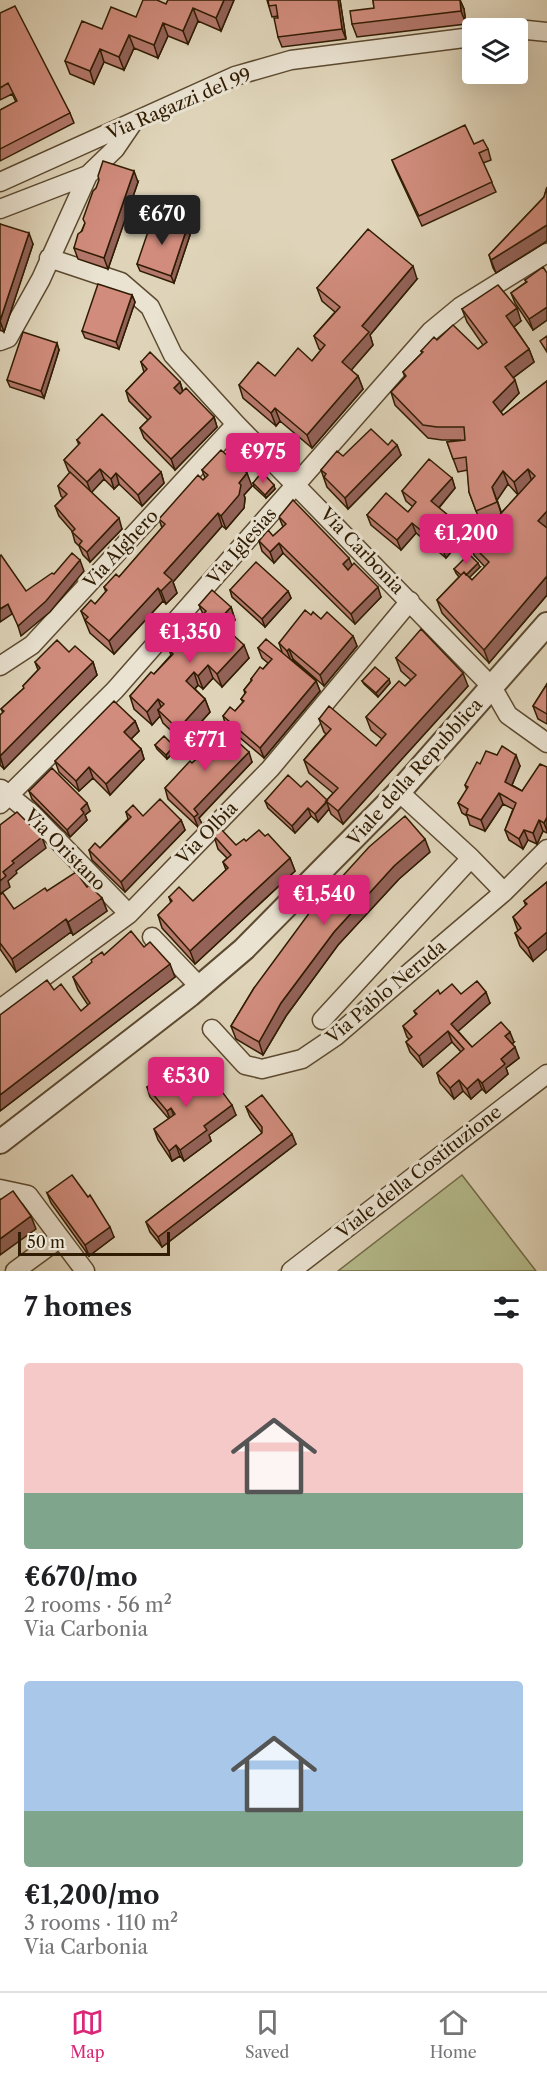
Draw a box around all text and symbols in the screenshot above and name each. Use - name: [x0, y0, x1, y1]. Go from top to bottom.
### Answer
- map controls: [462, 18, 528, 84]
- button: layers: [462, 18, 528, 84]
- street label: Via Ragazzi del 99: [102, 64, 255, 145]
- pin: €670: [126, 195, 198, 246]
- text: €670: [138, 202, 186, 226]
- pin: €975: [227, 433, 299, 484]
- text: €975: [240, 440, 286, 464]
- street label: Via Carbonia: [315, 502, 409, 599]
- street label: Via Iglesias: [202, 503, 281, 590]
- street label: Via Alghero: [78, 505, 163, 594]
- pin: €1,200: [417, 514, 515, 565]
- text: €1,200: [434, 521, 498, 545]
- pin: €1,350: [141, 613, 239, 664]
- text: €1,350: [159, 620, 221, 644]
- street label: Viale della Repubblica: [342, 693, 487, 851]
- pin: €771: [169, 721, 241, 772]
- text: €771: [184, 728, 226, 752]
- street label: Via Olbia: [171, 797, 243, 870]
- street label: Via Oristano: [19, 804, 110, 895]
- pin: €1,540: [275, 875, 373, 926]
- text: €1,540: [293, 882, 355, 906]
- street label: Via Pablo Neruda: [321, 935, 451, 1049]
- pin: €530: [150, 1057, 222, 1108]
- text: €530: [162, 1064, 210, 1088]
- street label: Viale della Costituzione: [331, 1101, 506, 1244]
- scale bar: [18, 1229, 170, 1256]
- text: 50 m: [27, 1232, 65, 1252]
- text: 7 homes: [24, 1291, 132, 1323]
- icon: filters: [490, 1291, 523, 1324]
- icon: home: [220, 1402, 328, 1510]
- text: €670/mo: [24, 1561, 138, 1593]
- text: 2 rooms · 56 m²: [24, 1593, 172, 1617]
- text: Via Carbonia: [24, 1617, 148, 1641]
- icon: home: [220, 1720, 328, 1828]
- text: €1,200/mo: [24, 1879, 160, 1911]
- text: 3 rooms · 110 m²: [24, 1911, 178, 1935]
- text: Via Carbonia: [24, 1935, 148, 1959]
- tab: Map: [70, 2006, 105, 2062]
- tab: Saved: [245, 2006, 289, 2062]
- tab: Home: [430, 2006, 477, 2062]

